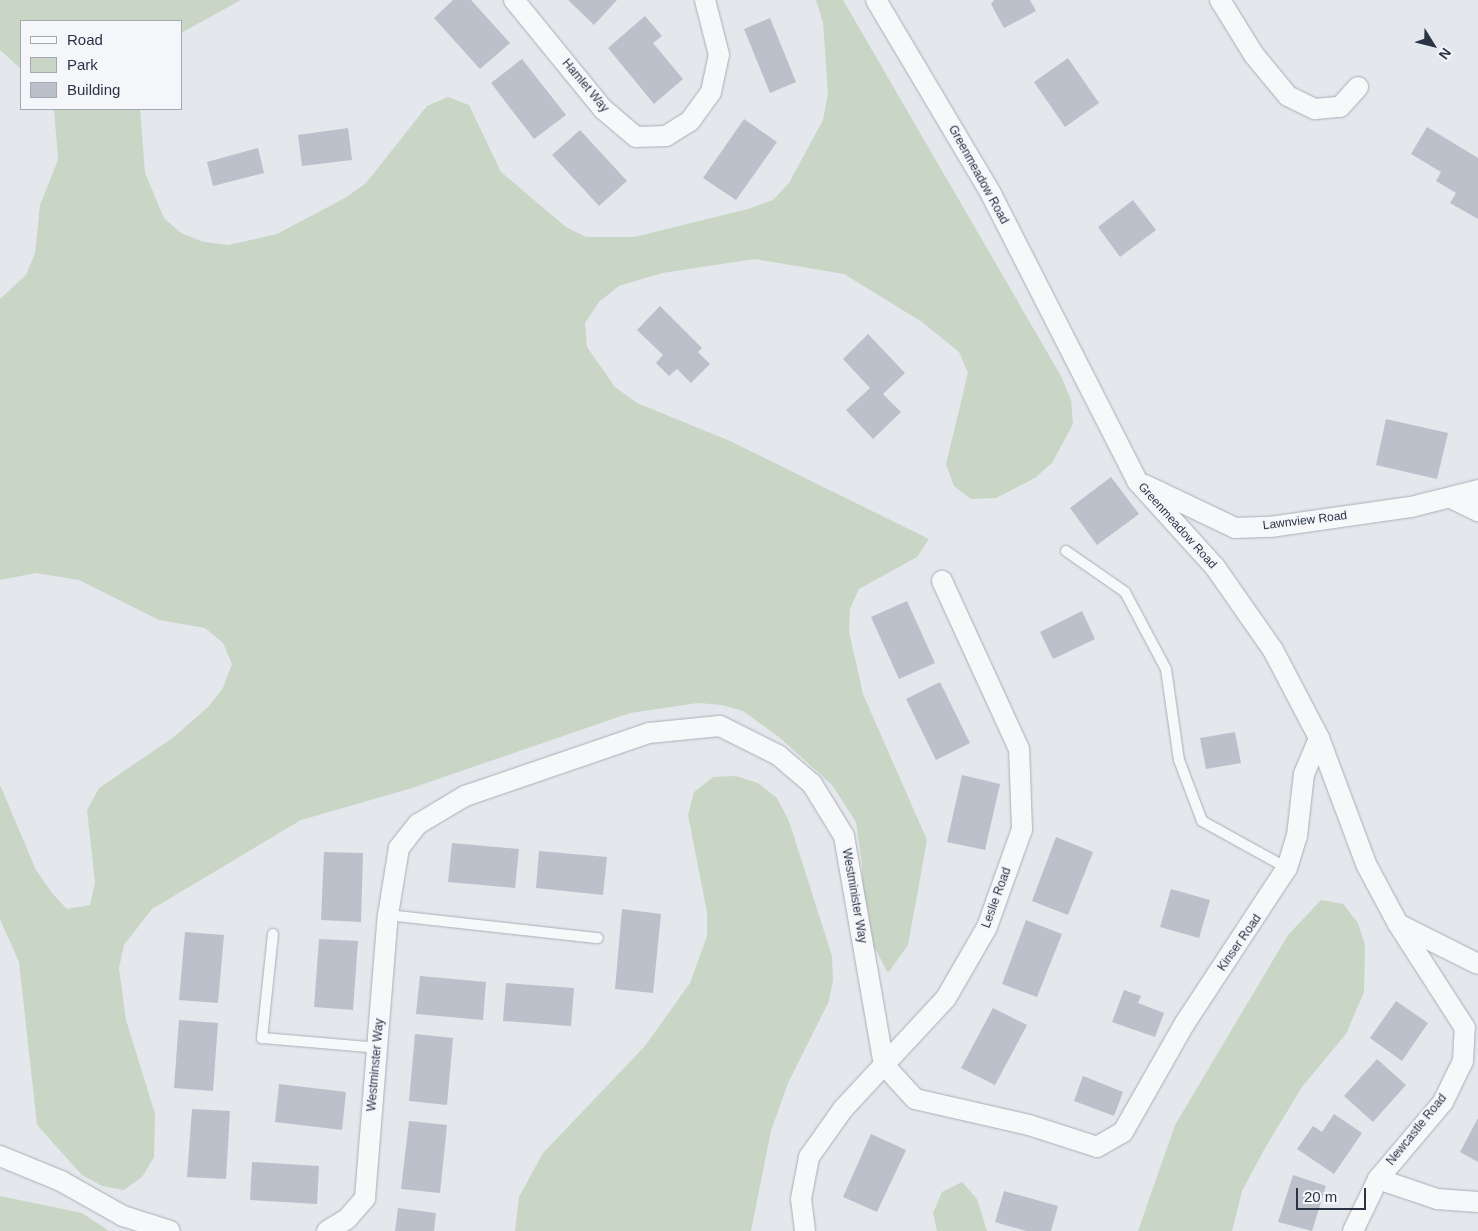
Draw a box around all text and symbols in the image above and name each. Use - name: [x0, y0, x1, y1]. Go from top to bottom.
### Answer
- legend: [20, 20, 182, 110]
- north arrow: [1408, 20, 1458, 70]
- text: Road: [67, 31, 103, 48]
- text: N: [1436, 45, 1455, 63]
- text: Park: [67, 56, 98, 73]
- street label: Hamlet Way: [559, 57, 611, 115]
- text: Building: [67, 81, 120, 98]
- street label: Greenmeadow Road: [945, 123, 1011, 227]
- street label: Greenmeadow Road: [1135, 480, 1219, 572]
- street label: Lawnview Road: [1262, 509, 1348, 533]
- street label: Westminister Way: [839, 847, 869, 945]
- street label: Leslie Road: [979, 866, 1015, 930]
- street label: Kinser Road: [1215, 912, 1265, 974]
- street label: Westminster Way: [365, 1018, 387, 1112]
- street label: Newcastle Road: [1384, 1092, 1450, 1168]
- scale bar: [1298, 1178, 1368, 1210]
- text: 20 m: [1304, 1188, 1337, 1205]

